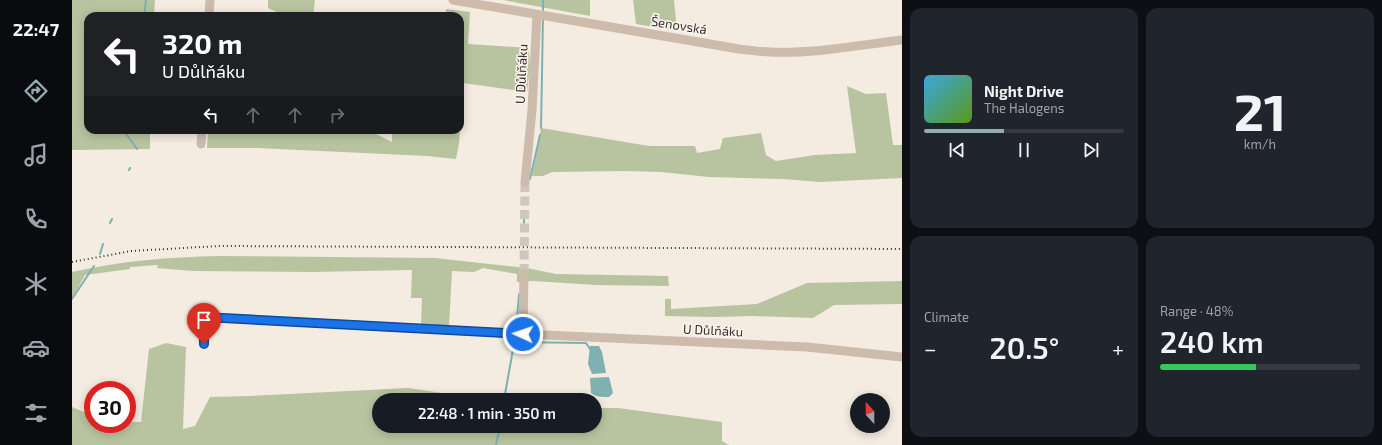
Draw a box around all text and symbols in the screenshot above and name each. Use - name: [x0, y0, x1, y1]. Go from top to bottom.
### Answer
- street label: Šenovská: [650, 13, 708, 37]
- text: 22:47: [13, 18, 59, 40]
- text: 320 m: [162, 26, 243, 60]
- icon: left: [96, 28, 148, 80]
- street label: U Důlňáku: [511, 44, 531, 104]
- text: U Důlňáku: [162, 60, 245, 82]
- icon: directions: [22, 77, 50, 105]
- text: 21: [1234, 79, 1286, 141]
- text: Night Drive: [984, 82, 1064, 100]
- text: The Halogens: [984, 100, 1064, 116]
- icon: left: [200, 104, 222, 126]
- icon: ahead: [242, 104, 264, 126]
- icon: ahead: [284, 104, 306, 126]
- icon: right: [326, 104, 348, 126]
- text: km/h: [1244, 136, 1276, 152]
- icon: previous: [946, 139, 968, 161]
- icon: pause: [1013, 139, 1035, 161]
- icon: next: [1080, 139, 1102, 161]
- icon: music: [22, 141, 50, 169]
- icon: phone: [22, 205, 50, 233]
- icon: climate: [22, 270, 50, 298]
- pin: [187, 303, 221, 344]
- text: Range · 48%: [1160, 303, 1233, 319]
- icon: arrive: [193, 309, 215, 331]
- text: Climate: [924, 309, 969, 325]
- position arrow: [502, 313, 544, 355]
- street label: U Důlňáku: [683, 320, 743, 340]
- text: 240 km: [1160, 323, 1264, 359]
- text: 20.5°: [989, 329, 1059, 365]
- icon: car: [22, 334, 50, 362]
- text: −: [924, 335, 937, 361]
- text: +: [1112, 335, 1124, 361]
- speed limit sign: 30: [84, 381, 136, 433]
- north arrow: [850, 393, 890, 433]
- map controls: [850, 393, 890, 433]
- icon: filters: [22, 399, 50, 427]
- text: 22:48 · 1 min · 350 m: [418, 404, 556, 422]

